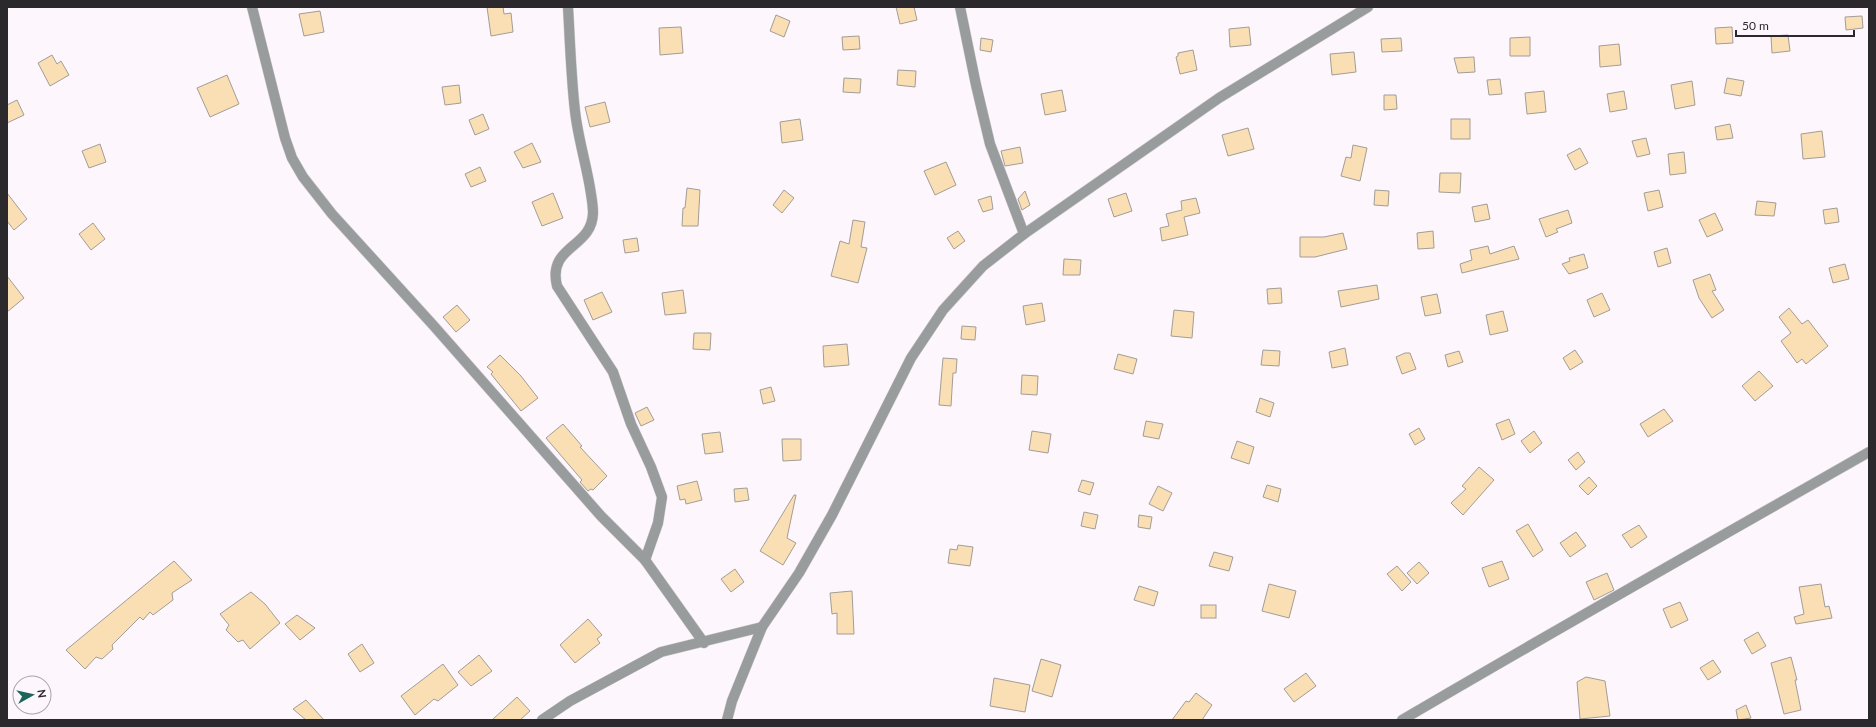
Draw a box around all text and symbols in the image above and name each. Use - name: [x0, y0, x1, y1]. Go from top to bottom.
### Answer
- scale bar: [1736, 12, 1854, 38]
- text: 50 m: [1742, 18, 1769, 33]
- north arrow: [12, 675, 52, 715]
- text: N: [35, 688, 49, 699]

